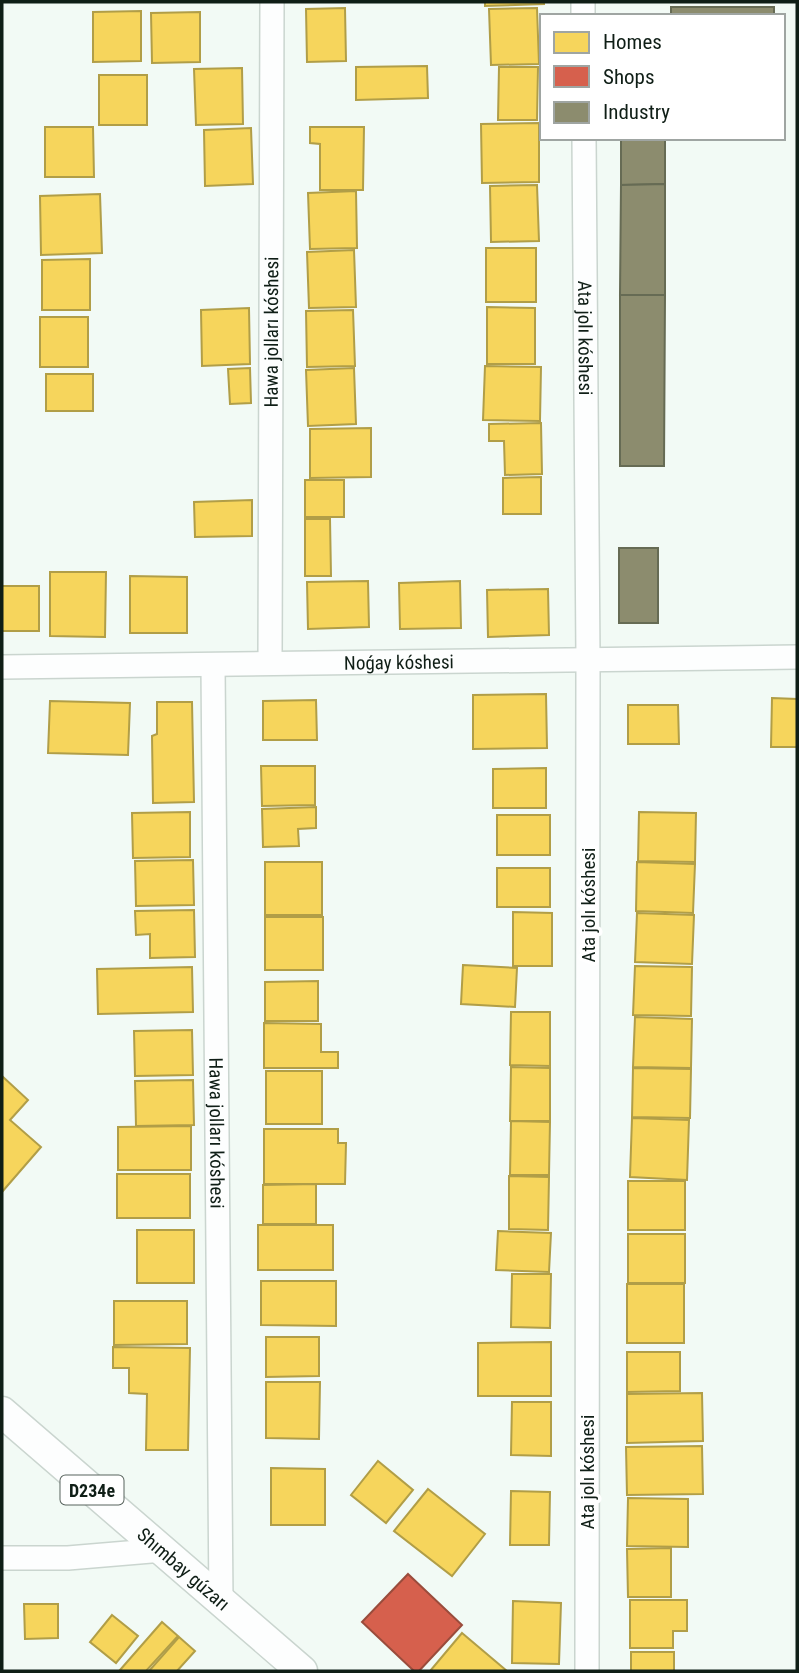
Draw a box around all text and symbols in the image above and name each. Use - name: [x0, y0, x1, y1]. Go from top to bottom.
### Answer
- legend: [540, 14, 785, 140]
- text: Homes: [603, 30, 662, 54]
- text: Shops: [603, 65, 655, 89]
- text: Industry: [603, 100, 670, 124]
- street label: Hawa jolları kóshesi: [259, 256, 283, 408]
- street label: Ata jolı kóshesi: [574, 280, 597, 396]
- street label: Noǵay kóshesi: [344, 650, 454, 674]
- street label: Ata jolı kóshesi: [577, 848, 600, 962]
- street label: Hawa jolları kóshesi: [205, 1057, 229, 1209]
- street label: Ata jolı kóshesi: [576, 1415, 599, 1529]
- road number: D234e: [60, 1476, 124, 1504]
- street label: Shımbay gúzarı: [133, 1523, 235, 1615]

